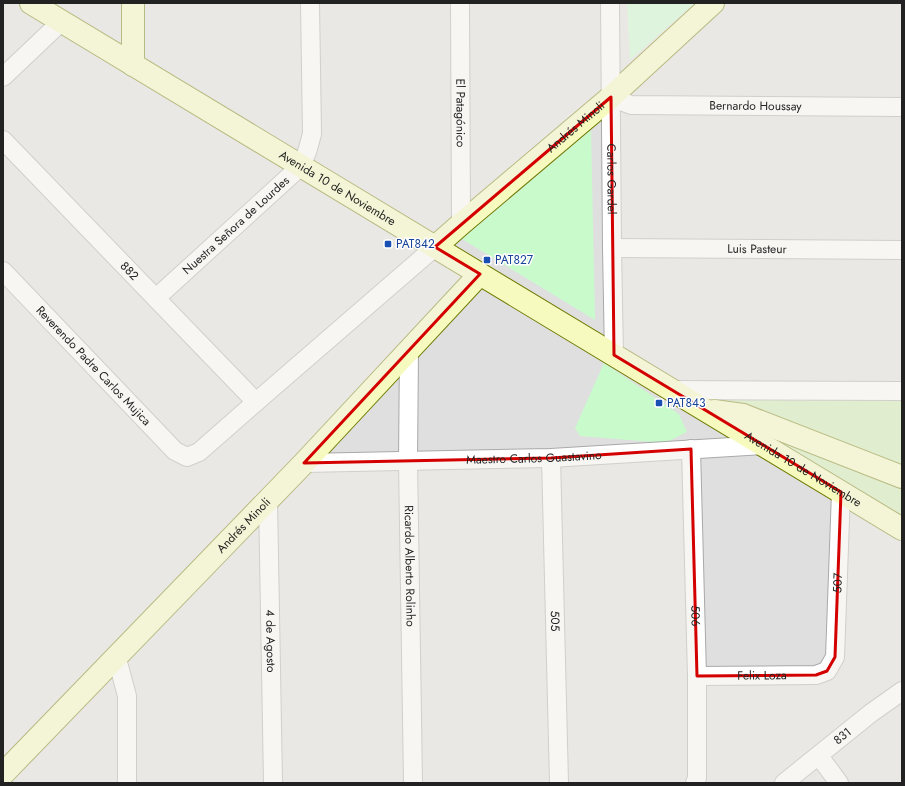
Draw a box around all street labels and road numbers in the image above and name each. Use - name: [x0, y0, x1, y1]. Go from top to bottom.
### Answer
- street label: El Patagónico: [451, 79, 470, 148]
- street label: Andrés Minoli: [543, 97, 609, 157]
- street label: Bernardo Houssay: [709, 97, 802, 115]
- street label: Carlos Gardel: [602, 143, 621, 215]
- street label: Avenida 10 de Noviembre: [276, 146, 399, 230]
- street label: Nuestra Señora de Lourdes: [178, 172, 293, 279]
- street label: Luis Pasteur: [727, 240, 788, 258]
- street label: 882: [116, 257, 143, 284]
- street label: Reverendo Padre Carlos Mujica: [32, 302, 155, 430]
- street label: Avenida 10 de Noviembre: [741, 427, 865, 512]
- street label: Maestro Carlos Guastavino: [466, 446, 603, 469]
- street label: Andrés Minoli: [212, 494, 275, 557]
- street label: Ricardo Alberto Rolinho: [400, 505, 420, 627]
- street label: 507: [828, 572, 847, 593]
- street label: 506: [686, 605, 705, 627]
- street label: 4 de Agosto: [261, 609, 280, 673]
- street label: 505: [546, 610, 564, 632]
- street label: Felix Loza: [737, 666, 787, 685]
- street label: 831: [830, 723, 855, 749]

